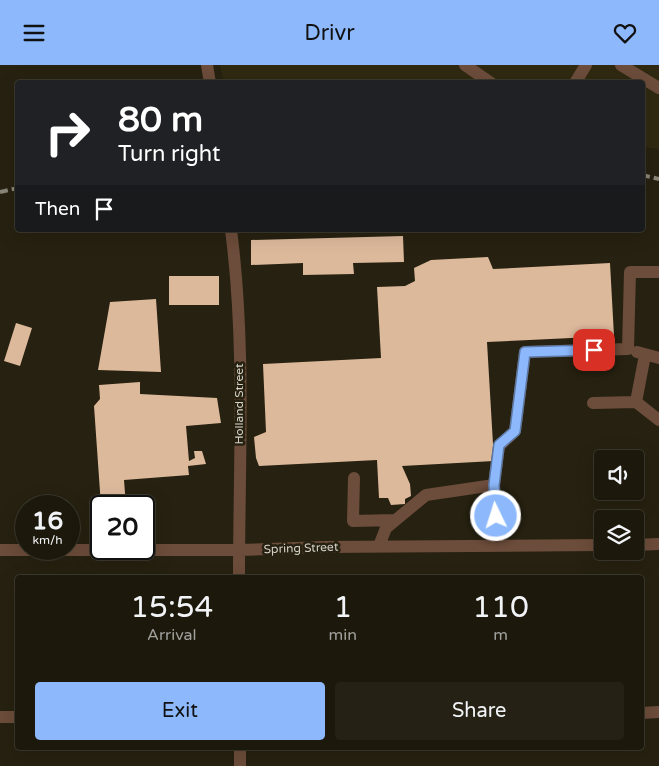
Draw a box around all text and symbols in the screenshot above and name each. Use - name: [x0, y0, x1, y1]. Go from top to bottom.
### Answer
- icon: menu: [20, 19, 48, 47]
- icon: heart: [611, 19, 639, 47]
- text: Drivr: [304, 20, 355, 46]
- text: 80 m: [118, 99, 203, 141]
- icon: right: [35, 100, 100, 165]
- text: Turn right: [118, 141, 220, 167]
- icon: arrive: [90, 195, 118, 223]
- text: Then: [35, 198, 80, 220]
- pin: [573, 329, 615, 371]
- icon: arrive: [580, 336, 608, 364]
- street label: Holland Street: [232, 363, 246, 445]
- map controls: [594, 450, 644, 560]
- button: sound: [594, 450, 644, 500]
- position arrow: [469, 489, 521, 541]
- speed limit sign: 20: [90, 495, 155, 560]
- text: 16: [32, 506, 63, 536]
- button: layers: [594, 510, 644, 560]
- text: km/h: [32, 533, 63, 547]
- street label: Spring Street: [263, 540, 339, 556]
- text: 15:54: [130, 589, 213, 626]
- text: 1: [333, 589, 352, 626]
- text: 110: [472, 589, 529, 626]
- text: Arrival: [147, 625, 197, 645]
- text: min: [329, 625, 357, 645]
- text: m: [493, 625, 508, 645]
- button: Exit: [35, 682, 325, 740]
- button: Share: [335, 682, 624, 740]

